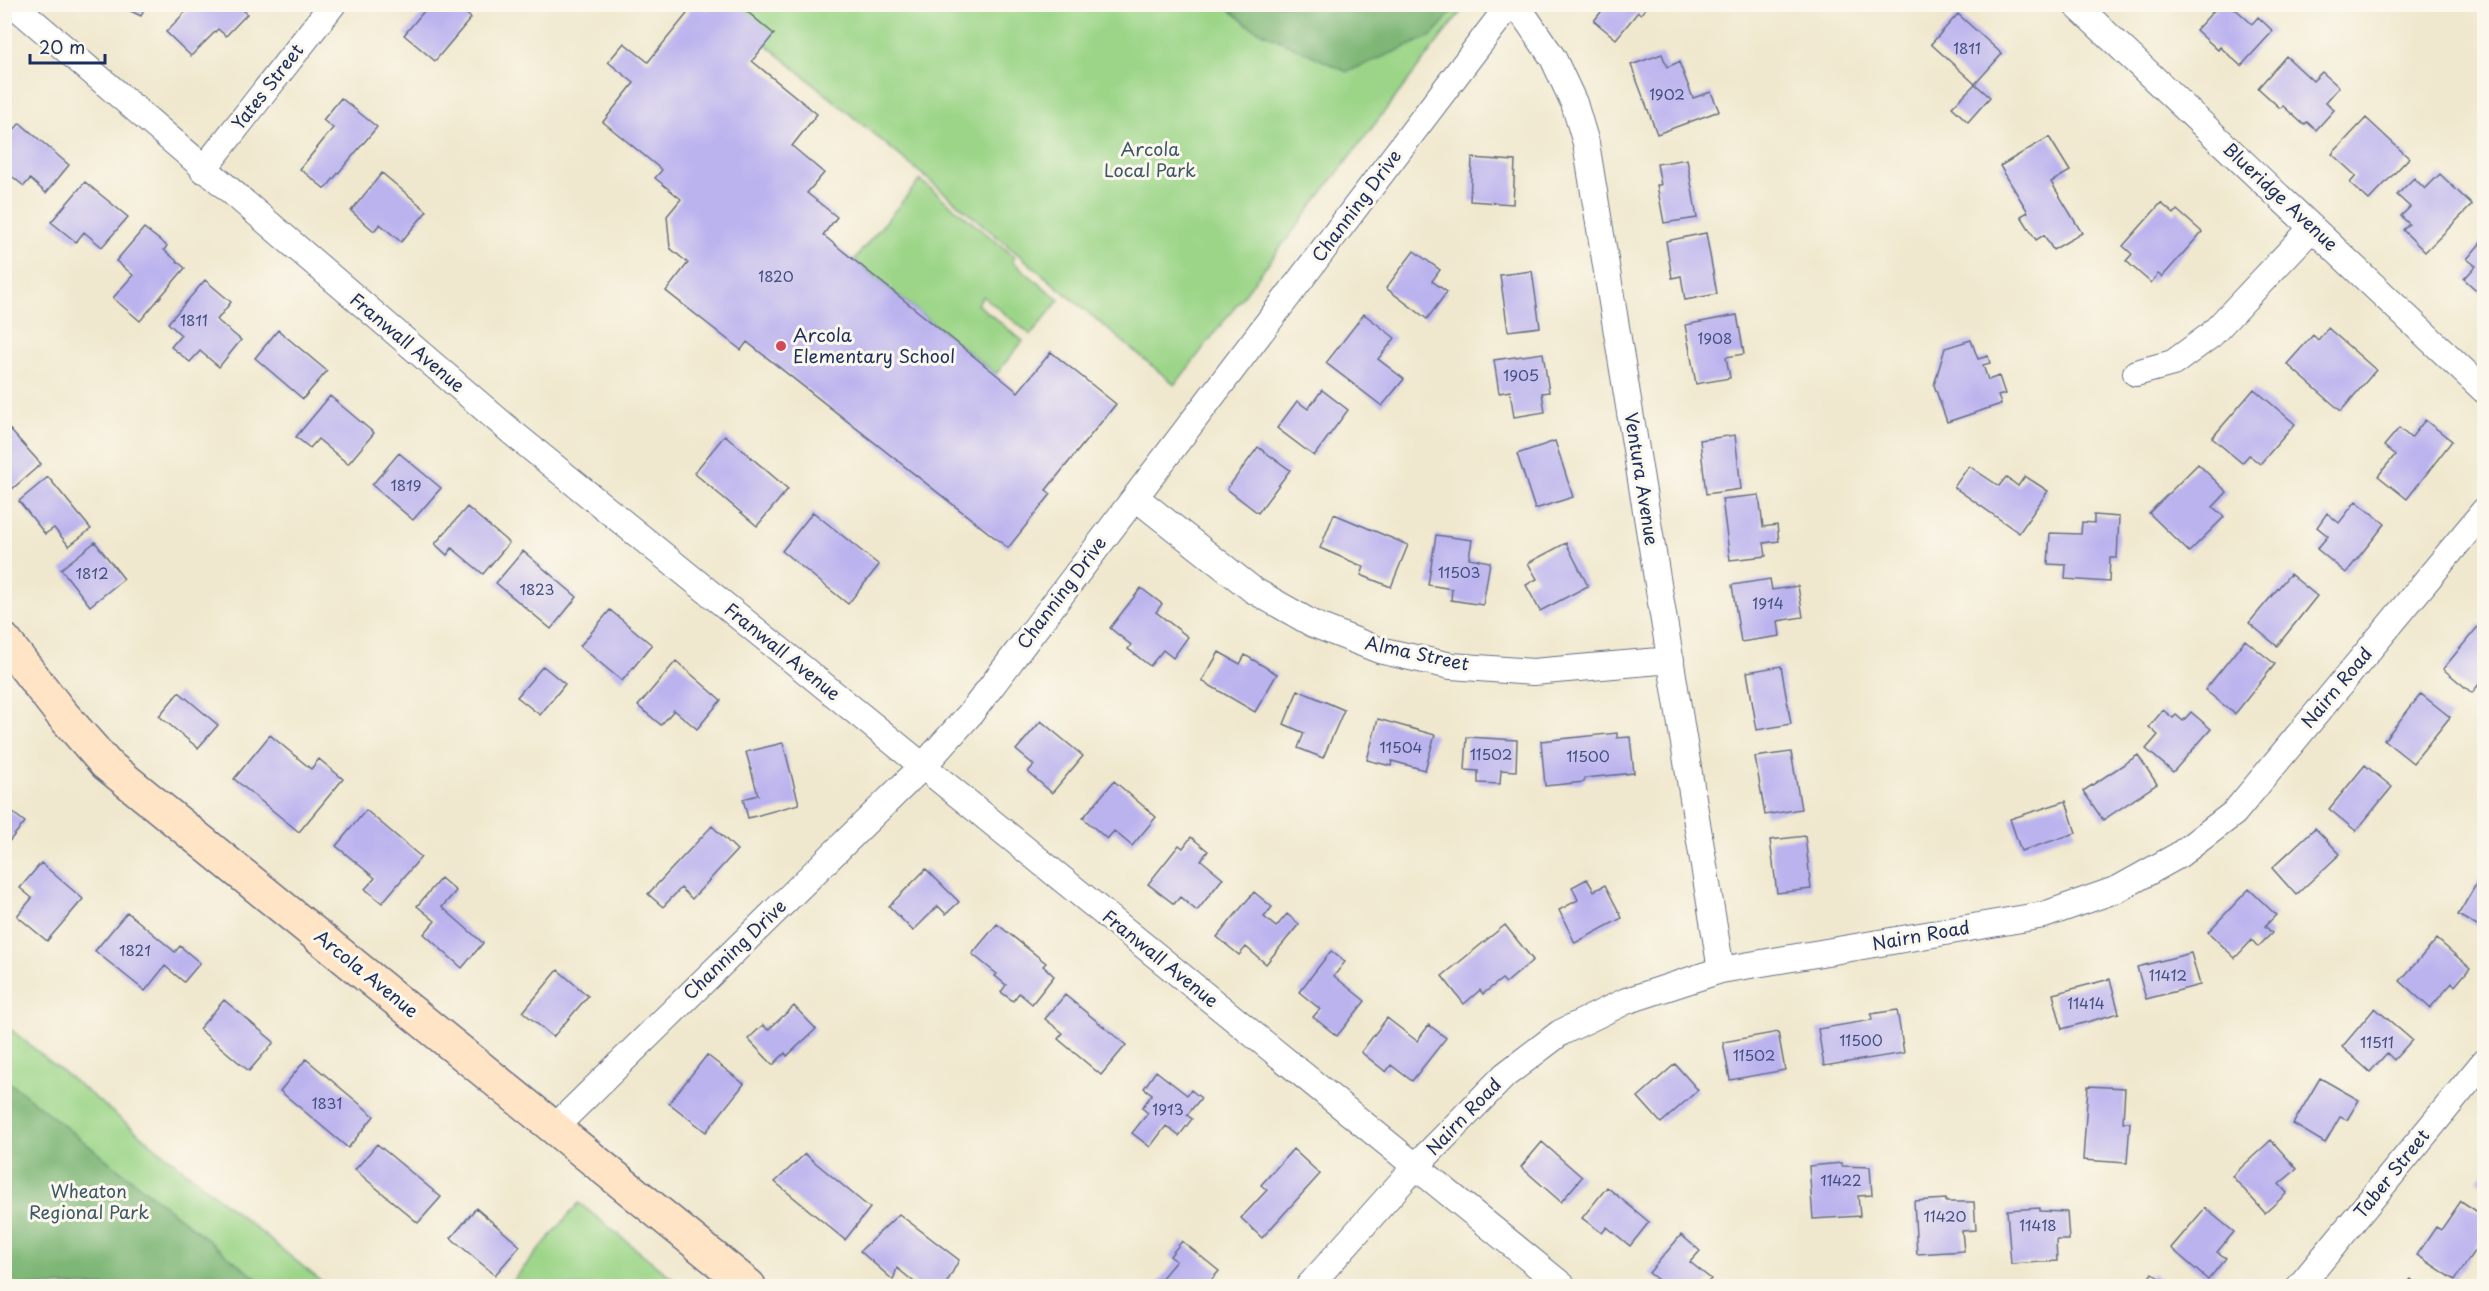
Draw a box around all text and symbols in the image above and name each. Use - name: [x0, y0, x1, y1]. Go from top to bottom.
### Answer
- scale bar: [30, 27, 105, 65]
- text: 20 m: [39, 33, 85, 60]
- house number: 1811: [1953, 36, 1981, 59]
- street label: Yates Street: [225, 37, 309, 135]
- house number: 1902: [1649, 82, 1685, 105]
- park label: Arcola Local Park: [1104, 135, 1196, 183]
- street label: Blueridge Avenue: [2217, 135, 2345, 257]
- street label: Channing Drive: [1304, 143, 1407, 267]
- house number: 1820: [758, 264, 794, 287]
- street label: Franwall Avenue: [345, 286, 471, 398]
- house number: 1811: [180, 308, 208, 331]
- place label: Arcola Elementary School: [793, 321, 955, 369]
- house number: 1908: [1698, 326, 1732, 349]
- marker: Arcola Elementary School: [774, 339, 788, 353]
- house number: 1905: [1503, 363, 1539, 386]
- street label: Ventura Avenue: [1619, 410, 1666, 547]
- house number: 1819: [391, 473, 421, 496]
- street label: Channing Drive: [1009, 530, 1112, 654]
- house number: 11503: [1438, 560, 1480, 583]
- house number: 1812: [75, 561, 109, 584]
- house number: 1823: [520, 577, 554, 600]
- house number: 1914: [1752, 591, 1784, 614]
- street label: Franwall Avenue: [719, 596, 847, 706]
- street label: Alma Street: [1363, 628, 1472, 677]
- street label: Nairn Road: [2294, 641, 2378, 733]
- house number: 11504: [1379, 735, 1423, 758]
- house number: 11502: [1470, 742, 1512, 765]
- house number: 11500: [1566, 744, 1610, 767]
- street label: Channing Drive: [676, 892, 792, 1005]
- street label: Franwall Avenue: [1097, 903, 1225, 1013]
- street label: Nairn Road: [1870, 913, 1972, 956]
- street label: Arcola Avenue: [309, 922, 425, 1023]
- house number: 1821: [119, 938, 151, 961]
- house number: 11412: [2149, 963, 2187, 986]
- house number: 11414: [2067, 991, 2105, 1014]
- house number: 11500: [1839, 1028, 1883, 1051]
- house number: 11511: [2360, 1030, 2394, 1053]
- house number: 11502: [1733, 1043, 1775, 1066]
- street label: Nairn Road: [1419, 1071, 1507, 1161]
- house number: 1831: [312, 1091, 342, 1114]
- house number: 1913: [1152, 1097, 1184, 1120]
- street label: Taber Street: [2346, 1123, 2435, 1223]
- house number: 11422: [1820, 1168, 1862, 1191]
- park label: Wheaton Regional Park: [29, 1177, 149, 1225]
- house number: 11420: [1924, 1204, 1966, 1227]
- house number: 11418: [2019, 1213, 2057, 1236]

